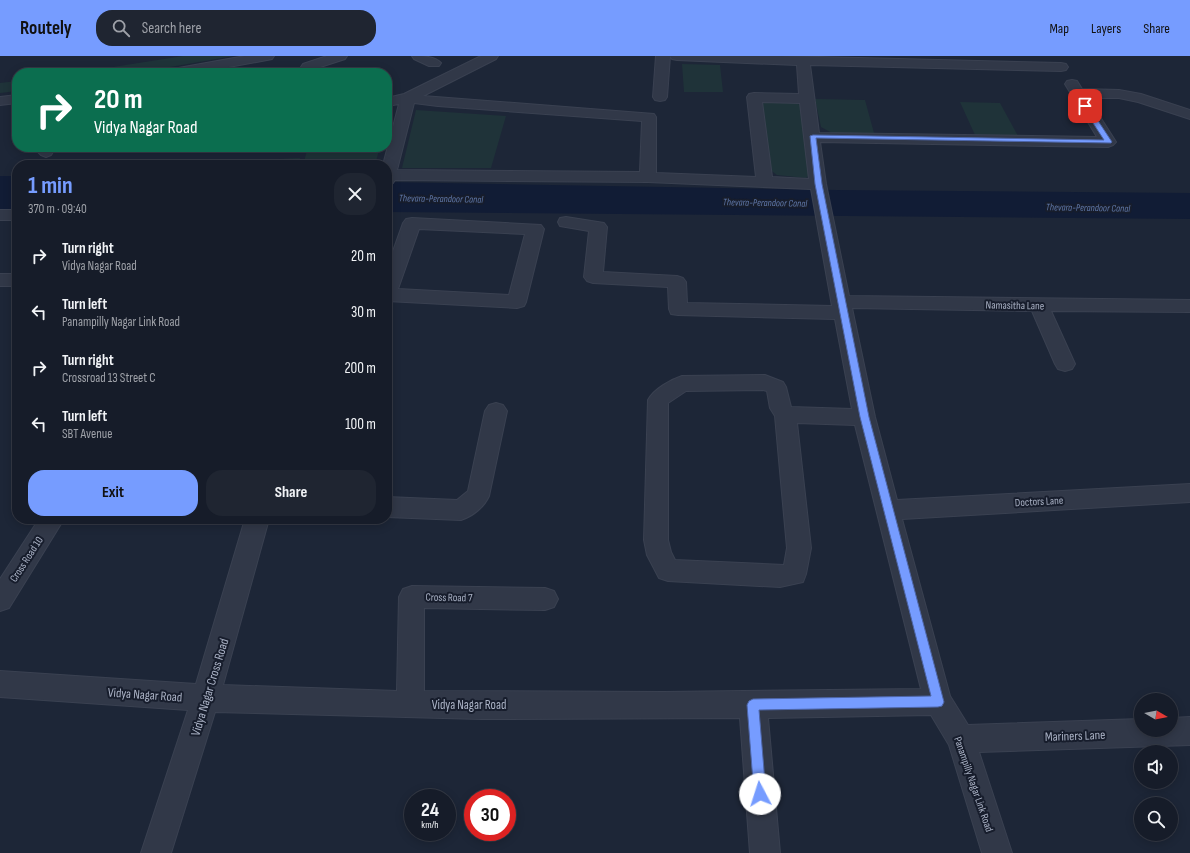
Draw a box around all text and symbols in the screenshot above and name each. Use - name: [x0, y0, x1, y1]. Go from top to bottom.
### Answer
- search box: [96, 10, 376, 46]
- text: Routely: [20, 17, 72, 40]
- icon: search: [110, 17, 132, 39]
- text: Search here: [142, 19, 201, 38]
- text: Map: [1049, 20, 1069, 37]
- text: Layers: [1091, 20, 1121, 37]
- text: Share: [1143, 20, 1170, 37]
- text: 20 m: [94, 83, 143, 116]
- icon: right: [28, 84, 80, 136]
- pin: [1068, 89, 1102, 123]
- icon: arrive: [1074, 95, 1096, 117]
- text: Vidya Nagar Road: [94, 117, 197, 138]
- text: 1 min: [28, 171, 73, 200]
- button: close: [334, 173, 376, 215]
- water label: Thevara-Perandoor Canal: [399, 192, 484, 206]
- water label: Thevara-Perandoor Canal: [723, 196, 808, 210]
- text: 370 m · 09:40: [28, 201, 87, 217]
- water label: Thevara-Perandoor Canal: [1046, 201, 1131, 215]
- text: Turn right: [62, 239, 114, 258]
- icon: right: [28, 245, 50, 267]
- text: 20 m: [351, 247, 376, 266]
- text: Vidya Nagar Road: [62, 258, 137, 274]
- text: Turn left: [62, 295, 107, 314]
- street label: Namasitha Lane: [986, 298, 1044, 313]
- icon: left: [28, 301, 50, 323]
- text: 30 m: [351, 303, 376, 322]
- text: Panampilly Nagar Link Road: [62, 314, 180, 330]
- text: Turn right: [62, 351, 114, 370]
- icon: right: [28, 357, 50, 379]
- text: 200 m: [344, 359, 376, 378]
- text: Crossroad 13 Street C: [62, 370, 156, 386]
- text: Turn left: [62, 407, 107, 426]
- icon: left: [28, 413, 50, 435]
- text: 100 m: [345, 415, 376, 434]
- text: SBT Avenue: [62, 426, 112, 442]
- button: Exit: [28, 470, 198, 516]
- button: Share: [206, 470, 376, 516]
- street label: Doctors Lane: [1015, 494, 1063, 509]
- street label: Cross Road 10: [7, 534, 46, 584]
- street label: Cross Road 7: [425, 591, 473, 604]
- street label: Vidya Nagar Cross Road: [188, 637, 232, 738]
- street label: Vidya Nagar Road: [107, 684, 183, 706]
- north arrow: [1134, 693, 1178, 737]
- map controls: [1134, 693, 1178, 841]
- street label: Vidya Nagar Road: [432, 697, 506, 713]
- street label: Mariners Lane: [1045, 727, 1106, 745]
- street label: Panampilly Nagar Link Road: [951, 735, 996, 834]
- button: sound: [1134, 745, 1178, 789]
- position arrow: [739, 773, 781, 815]
- speed limit sign: 30: [464, 789, 516, 841]
- button: search: [1134, 797, 1178, 841]
- text: 24: [421, 798, 439, 822]
- text: km/h: [421, 819, 439, 831]

